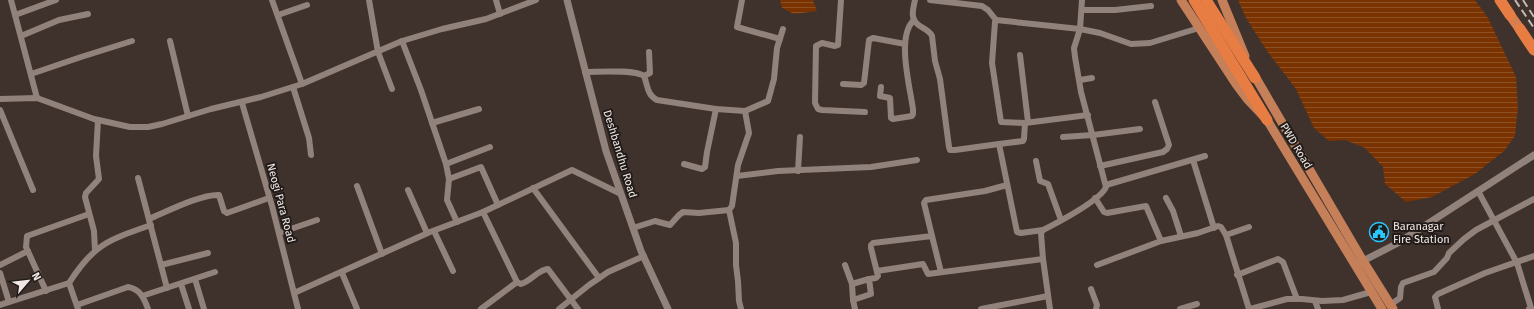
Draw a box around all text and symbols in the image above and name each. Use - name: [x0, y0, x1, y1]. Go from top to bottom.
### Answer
- street label: Deshbandhu Road: [600, 108, 640, 200]
- street label: PWD Road: [1277, 121, 1315, 171]
- street label: Neogi Para Road: [264, 162, 298, 244]
- place label: Baranagar Fire Station: [1393, 220, 1450, 246]
- public building icon: Baranagar Fire Station: [1368, 221, 1390, 243]
- north arrow: [8, 261, 48, 301]
- text: N: [29, 270, 44, 283]

